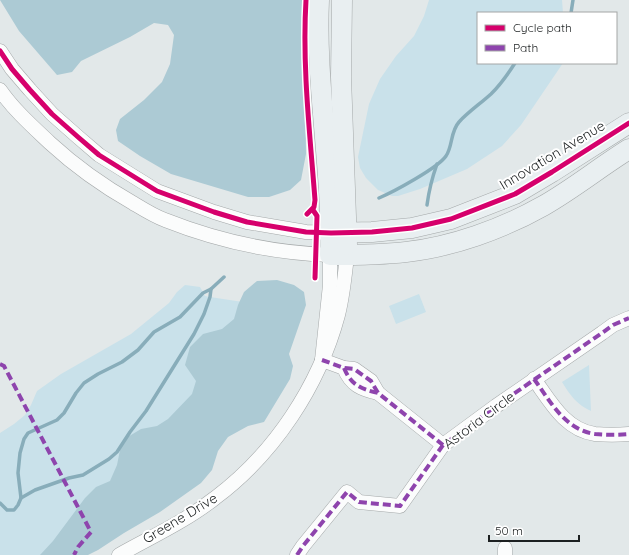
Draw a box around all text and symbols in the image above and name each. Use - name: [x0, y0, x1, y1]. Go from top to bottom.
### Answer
- legend: [477, 12, 617, 64]
- text: Cycle path: [513, 20, 572, 35]
- text: Path: [513, 40, 538, 55]
- street label: Innovation Avenue: [496, 116, 608, 194]
- street label: Astoria Circle: [440, 387, 518, 453]
- street label: Greene Drive: [139, 489, 221, 547]
- scale bar: [489, 517, 579, 543]
- text: 50 m: [495, 523, 523, 538]

